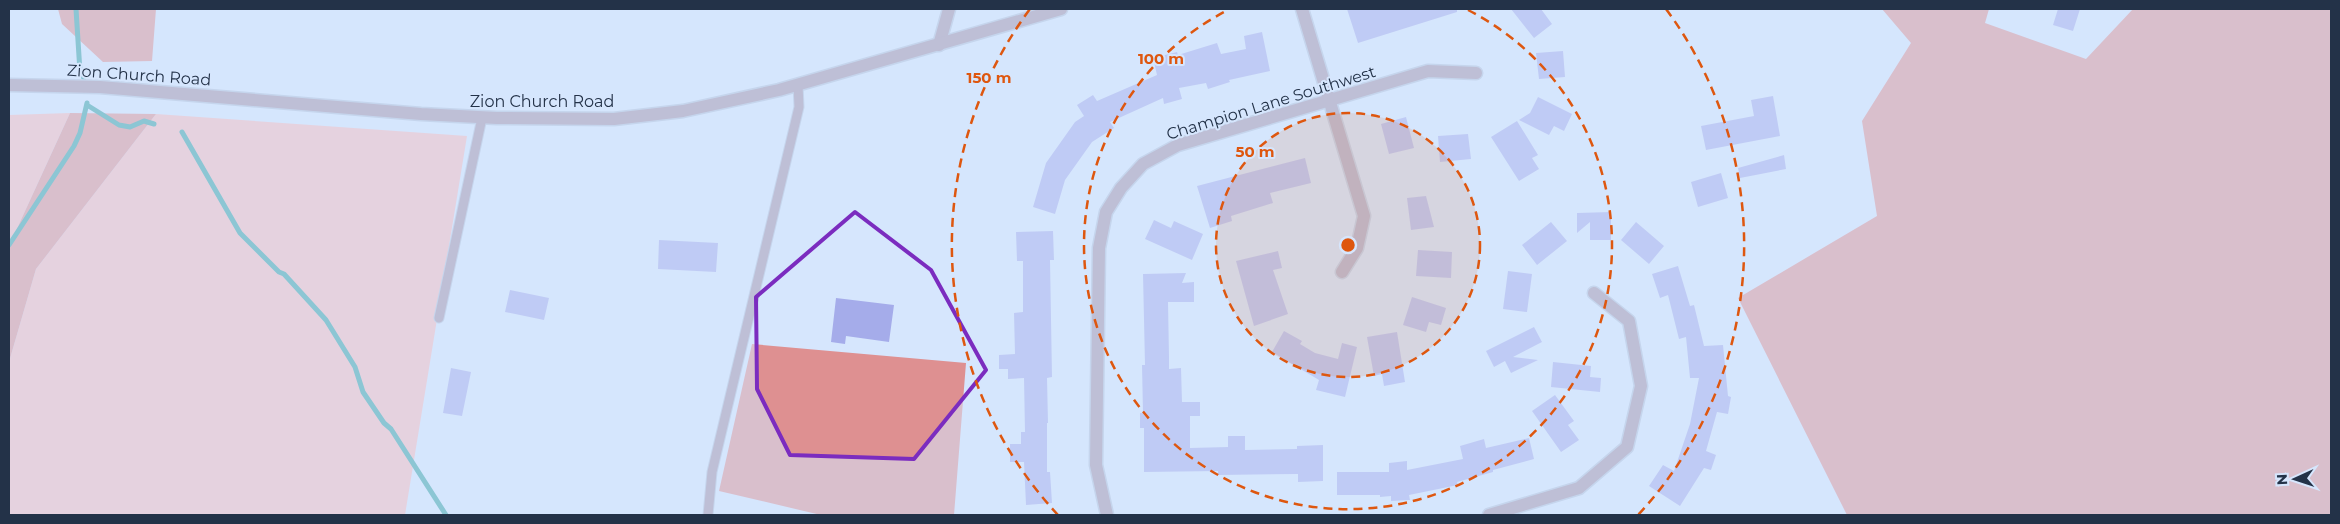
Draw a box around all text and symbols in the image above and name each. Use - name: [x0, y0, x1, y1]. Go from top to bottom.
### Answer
- text: 100 m: [1138, 49, 1184, 68]
- street label: Zion Church Road: [66, 60, 212, 90]
- street label: Champion Lane Southwest: [1164, 62, 1378, 144]
- text: 150 m: [967, 68, 1011, 87]
- street label: Zion Church Road: [470, 92, 614, 111]
- text: 50 m: [1235, 142, 1275, 161]
- centre of rings: [1339, 236, 1357, 254]
- north arrow: [2270, 454, 2320, 504]
- text: N: [2273, 474, 2291, 486]

